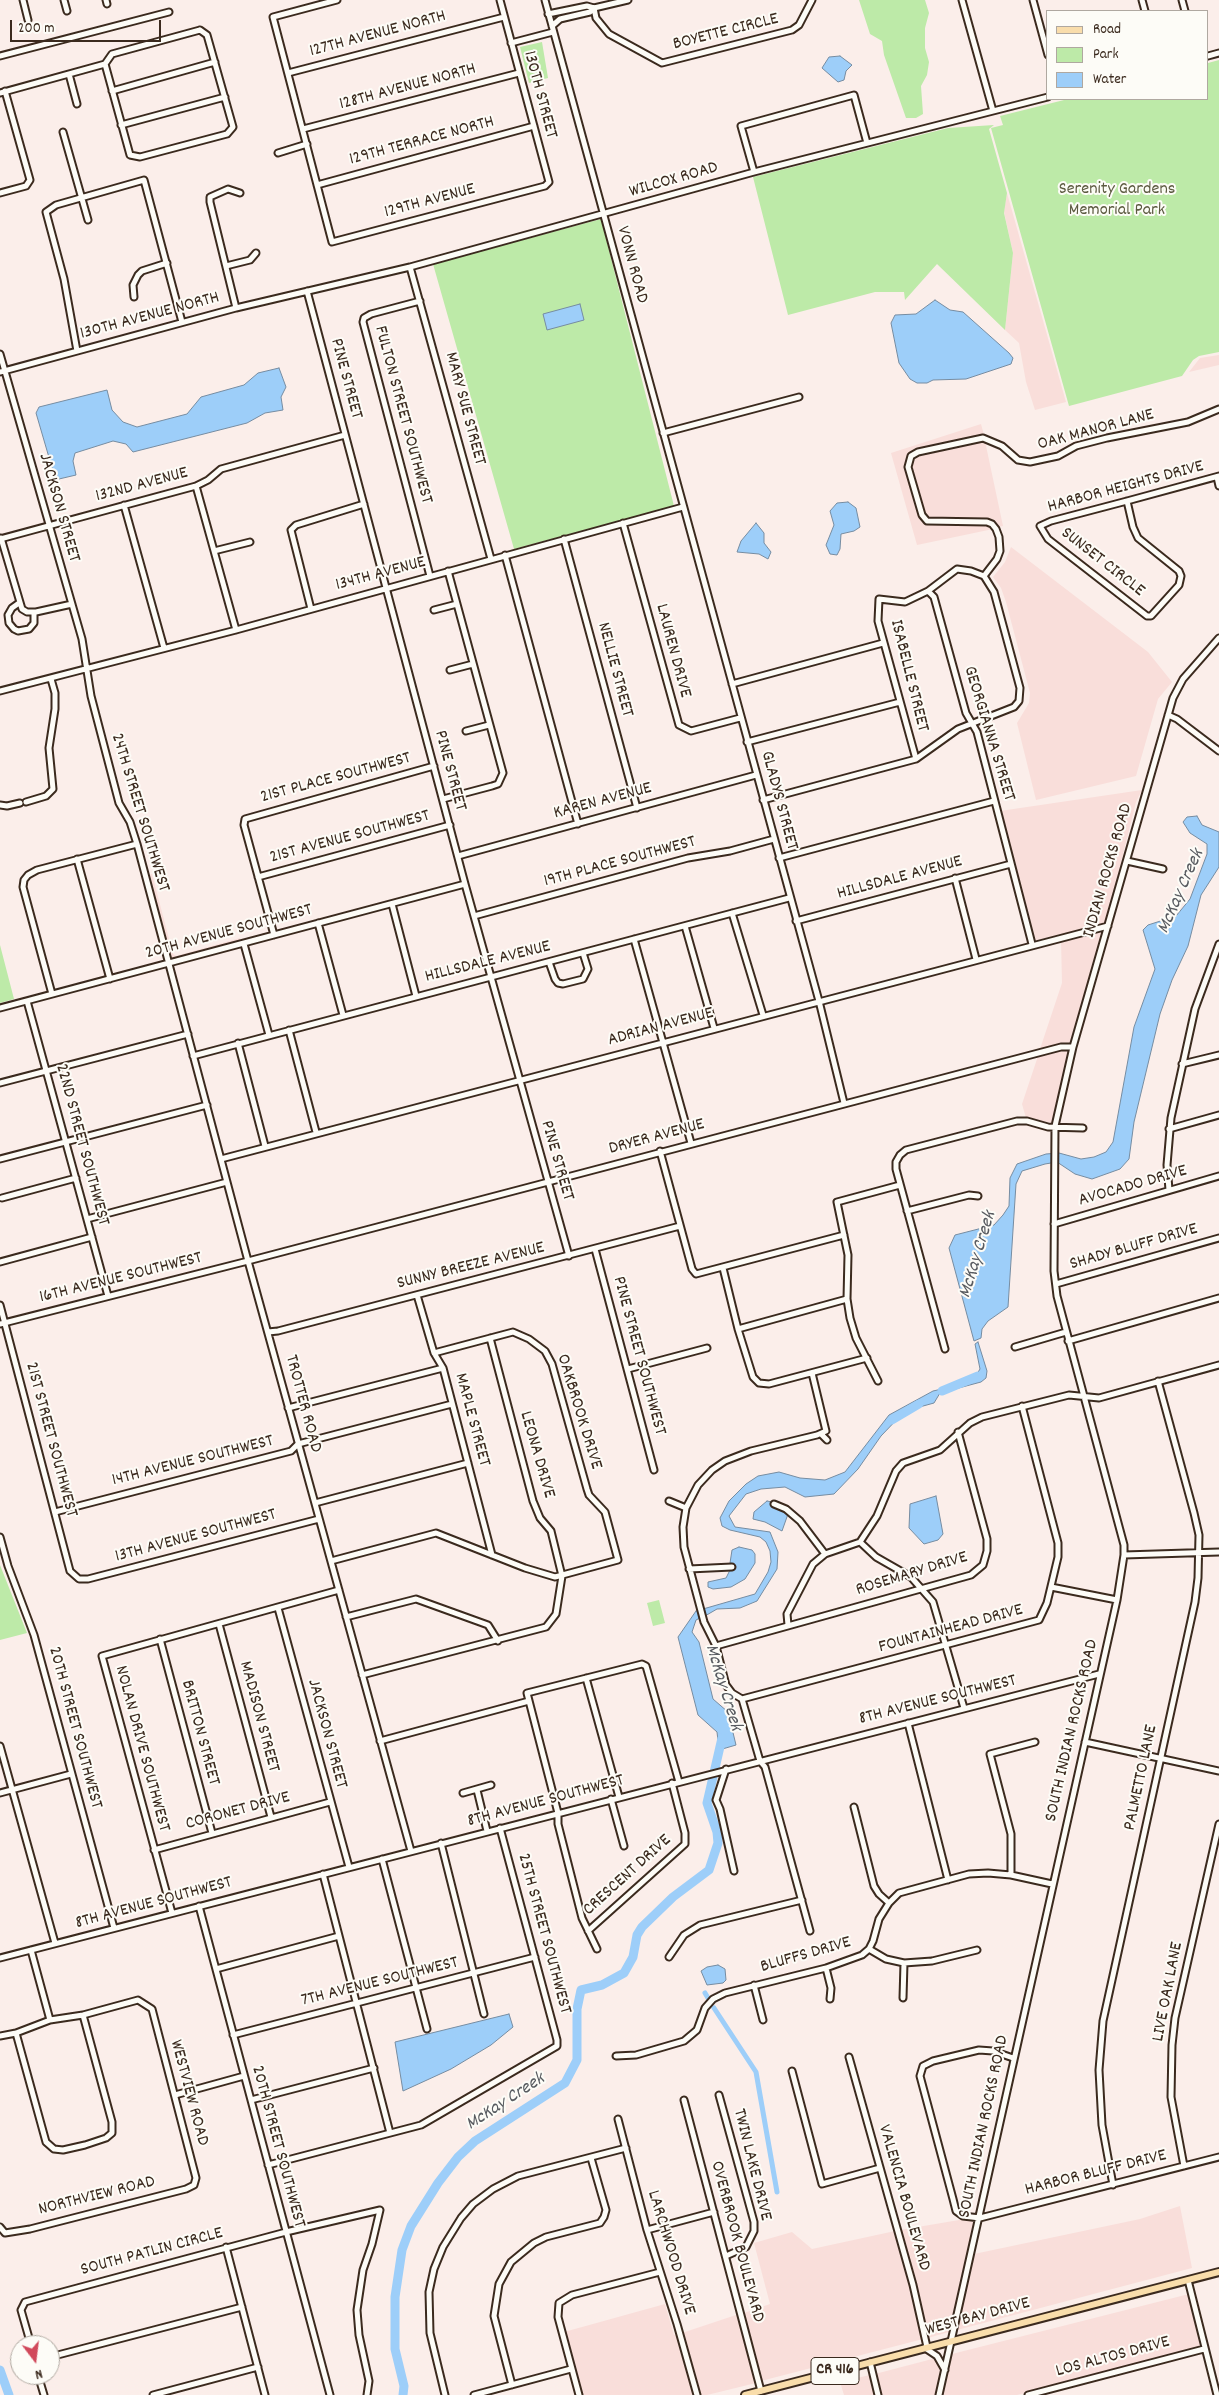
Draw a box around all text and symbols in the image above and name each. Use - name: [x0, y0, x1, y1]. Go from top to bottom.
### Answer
- street label: 127TH AVENUE NORTH: [308, 6, 448, 64]
- street label: BOYETTE CIRCLE: [671, 9, 781, 57]
- scale bar: [12, 10, 164, 42]
- legend: [1046, 10, 1209, 100]
- text: 200 m: [18, 18, 55, 40]
- text: Road: [1093, 19, 1121, 41]
- text: Park: [1093, 44, 1119, 66]
- street label: 130TH STREET: [517, 49, 561, 141]
- street label: 128TH AVENUE NORTH: [337, 59, 479, 117]
- text: Water: [1093, 69, 1126, 91]
- street label: 129TH TERRACE NORTH: [347, 112, 497, 172]
- street label: WILCOX ROAD: [627, 158, 721, 204]
- street label: 129TH AVENUE: [382, 180, 478, 224]
- park label: Serenity Gardens Memorial Park: [1059, 180, 1175, 222]
- street label: VONN ROAD: [610, 224, 652, 306]
- street label: 130TH AVENUE NORTH: [78, 288, 222, 346]
- street label: FULTON STREET SOUTHWEST: [368, 324, 436, 506]
- street label: PINE STREET: [324, 336, 366, 422]
- street label: MARY SUE STREET: [439, 350, 489, 468]
- street label: OAK MANOR LANE: [1036, 405, 1156, 457]
- street label: JACKSON STREET: [32, 451, 84, 565]
- street label: HARBOR HEIGHTS DRIVE: [1046, 457, 1206, 519]
- street label: 132ND AVENUE: [94, 463, 190, 509]
- street label: SUNSET CIRCLE: [1056, 524, 1148, 602]
- street label: 134TH AVENUE: [334, 553, 428, 597]
- street label: LAUREN DRIVE: [649, 602, 695, 700]
- street label: ISABELLE STREET: [884, 618, 932, 734]
- street label: NELLIE STREET: [591, 620, 637, 720]
- street label: GEORGIANNA STREET: [957, 664, 1019, 804]
- street label: PINE STREET: [428, 728, 470, 814]
- street label: 24TH STREET SOUTHWEST: [105, 731, 173, 895]
- street label: 21ST PLACE SOUTHWEST: [259, 749, 413, 809]
- street label: GLADYS STREET: [754, 749, 802, 853]
- street label: KAREN AVENUE: [552, 779, 654, 825]
- street label: INDIAN ROCKS ROAD: [1079, 801, 1139, 941]
- street label: 21ST AVENUE SOUTHWEST: [268, 806, 432, 870]
- street label: 19TH PLACE SOUTHWEST: [542, 832, 698, 894]
- water label: McKay Creek: [1153, 847, 1211, 937]
- street label: HILLSDALE AVENUE: [835, 852, 965, 906]
- street label: 20TH AVENUE SOUTHWEST: [143, 900, 315, 966]
- street label: HILLSDALE AVENUE: [423, 937, 553, 989]
- street label: ADRIAN AVENUE: [606, 1004, 716, 1052]
- street label: 22ND STREET SOUTHWEST: [49, 1062, 113, 1228]
- street label: DRYER AVENUE: [607, 1115, 707, 1161]
- street label: PINE STREET: [534, 1118, 578, 1204]
- street label: AVOCADO DRIVE: [1076, 1161, 1190, 1213]
- water label: McKay Creek: [955, 1209, 1003, 1301]
- street label: SHADY BLUFF DRIVE: [1067, 1219, 1201, 1277]
- street label: SUNNY BREEZE AVENUE: [395, 1238, 547, 1296]
- street label: 16TH AVENUE SOUTHWEST: [37, 1248, 205, 1310]
- street label: PINE STREET SOUTHWEST: [606, 1274, 670, 1438]
- street label: OAKBROOK DRIVE: [550, 1352, 606, 1472]
- street label: TROTTER ROAD: [279, 1353, 325, 1455]
- street label: 21ST STREET SOUTHWEST: [19, 1360, 81, 1520]
- street label: MAPLE STREET: [448, 1371, 494, 1469]
- street label: LEONA DRIVE: [513, 1409, 559, 1501]
- street label: 14TH AVENUE SOUTHWEST: [110, 1432, 276, 1492]
- street label: 13TH AVENUE SOUTHWEST: [113, 1505, 279, 1569]
- street label: ROSEMARY DRIVE: [854, 1548, 970, 1602]
- street label: FOUNTAINHEAD DRIVE: [876, 1600, 1026, 1660]
- street label: SOUTH INDIAN ROCKS ROAD: [1042, 1638, 1104, 1824]
- water label: McKay Creek: [698, 1642, 746, 1734]
- street label: 20TH STREET SOUTHWEST: [42, 1645, 106, 1811]
- street label: MADISON STREET: [233, 1659, 283, 1775]
- street label: NOLAN DRIVE SOUTHWEST: [108, 1664, 174, 1834]
- street label: 8TH AVENUE SOUTHWEST: [857, 1671, 1019, 1731]
- street label: JACKSON STREET: [301, 1677, 351, 1791]
- street label: BRITTON STREET: [175, 1678, 223, 1788]
- street label: PALMETTO LANE: [1120, 1723, 1164, 1833]
- street label: 8TH AVENUE SOUTHWEST: [465, 1771, 627, 1833]
- street label: CORONET DRIVE: [183, 1788, 293, 1836]
- street label: CRESCENT DRIVE: [579, 1831, 677, 1921]
- street label: 25TH STREET SOUTHWEST: [511, 1851, 575, 2017]
- street label: 8TH AVENUE SOUTHWEST: [73, 1873, 235, 1935]
- street label: BLUFFS DRIVE: [758, 1933, 854, 1979]
- street label: LIVE OAK LANE: [1149, 1940, 1189, 2044]
- street label: 7TH AVENUE SOUTHWEST: [299, 1953, 461, 2013]
- street label: SOUTH INDIAN ROCKS ROAD: [955, 2034, 1015, 2220]
- street label: WESTVIEW ROAD: [163, 2038, 213, 2148]
- street label: 20TH STREET SOUTHWEST: [245, 2064, 309, 2230]
- water label: McKay Creek: [462, 2069, 550, 2137]
- street label: TWIN LAKE DRIVE: [727, 2107, 775, 2223]
- street label: VALENCIA BOULEVARD: [872, 2122, 934, 2274]
- street label: HARBOR BLUFF DRIVE: [1023, 2146, 1169, 2202]
- street label: OVERBROOK BOULEVARD: [704, 2159, 768, 2325]
- street label: NORTHVIEW ROAD: [36, 2172, 158, 2222]
- street label: LARCHWOOD DRIVE: [641, 2188, 699, 2318]
- street label: SOUTH PATLIN CIRCLE: [79, 2224, 225, 2282]
- street label: WEST BAY DRIVE: [923, 2294, 1033, 2342]
- street label: LOS ALTOS DRIVE: [1054, 2332, 1172, 2384]
- north arrow: [10, 2335, 60, 2385]
- road number: CR 416: [811, 2358, 859, 2384]
- text: N: [33, 2363, 45, 2384]

